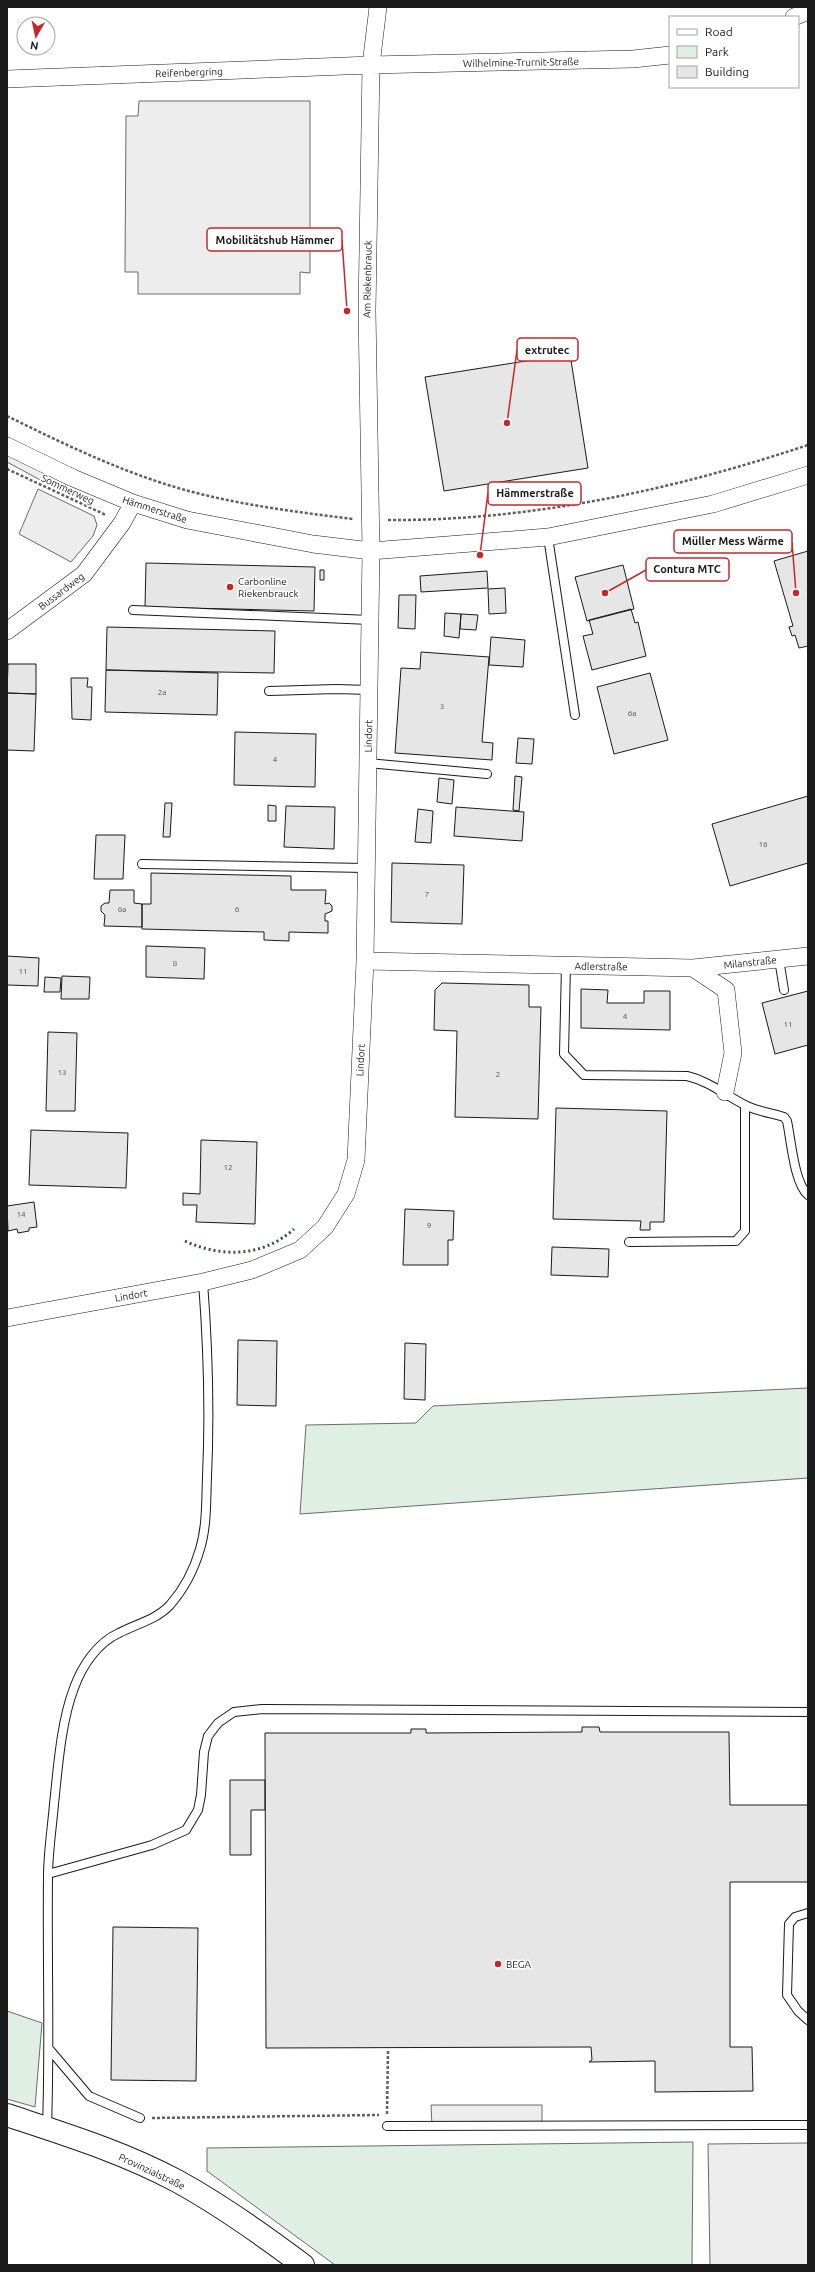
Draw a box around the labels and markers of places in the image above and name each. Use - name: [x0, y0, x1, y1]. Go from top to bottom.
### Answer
- callout: Mobilitätshub Hämmer: [207, 228, 342, 251]
- callout: extrutec: [517, 338, 578, 361]
- callout: Hämmerstraße: [488, 482, 581, 505]
- callout: Müller Mess Wärme: [674, 530, 792, 553]
- callout: Contura MTC: [646, 558, 729, 581]
- place label: Carbonline Riekenbrauck: [238, 576, 298, 599]
- marker: Carbonline Riekenbrauck: [225, 582, 235, 592]
- marker: BEGA: [493, 1959, 503, 1969]
- place label: BEGA: [506, 1959, 531, 1970]

